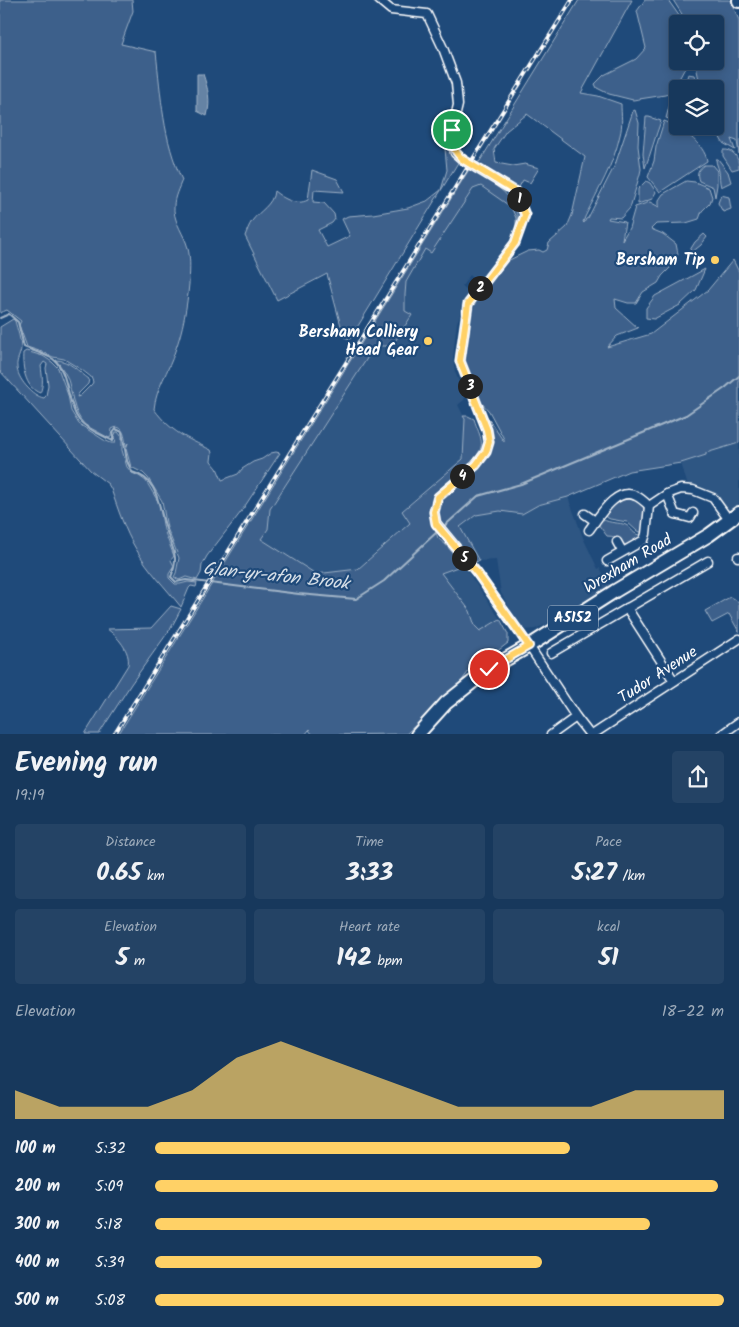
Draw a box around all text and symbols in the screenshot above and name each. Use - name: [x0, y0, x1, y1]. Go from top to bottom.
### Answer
- map controls: [669, 15, 724, 135]
- button: locate: [669, 15, 724, 70]
- button: layers: [669, 80, 724, 135]
- pin: [431, 109, 473, 151]
- icon: arrive: [438, 116, 466, 144]
- pin: 1: [506, 186, 532, 212]
- text: 1: [517, 188, 522, 210]
- place label: Bersham Tip: [616, 248, 705, 273]
- marker: Bersham Tip: [709, 254, 721, 266]
- pin: 2: [468, 276, 492, 300]
- text: 2: [476, 277, 485, 299]
- place label: Bersham Colliery Head Gear: [299, 320, 419, 363]
- marker: Bersham Colliery Head Gear: [422, 335, 434, 347]
- pin: 3: [458, 374, 482, 398]
- text: 3: [467, 375, 474, 397]
- pin: 4: [450, 464, 474, 488]
- text: 4: [459, 465, 466, 487]
- street label: Wrexham Road: [579, 527, 678, 600]
- pin: 5: [452, 546, 476, 570]
- text: 5: [461, 547, 468, 569]
- water label: Glan-yr-afon Brook: [202, 555, 353, 599]
- road number: A5152: [548, 606, 598, 630]
- street label: Tudor Avenue: [613, 640, 703, 710]
- pin: [468, 648, 510, 690]
- icon: check: [475, 655, 503, 683]
- text: Evening run: [15, 741, 158, 786]
- button: share: [672, 751, 724, 803]
- text: 19:19: [15, 783, 45, 808]
- text: Distance: [105, 831, 156, 853]
- text: Time: [355, 831, 384, 853]
- text: Pace: [595, 831, 622, 853]
- text: 0.65: [96, 853, 141, 893]
- text: 3:33: [346, 853, 393, 893]
- text: 5:27: [572, 853, 617, 893]
- text: km: [141, 865, 165, 887]
- text: /km: [617, 865, 645, 887]
- text: Elevation: [104, 916, 157, 938]
- text: Heart rate: [339, 916, 400, 938]
- text: kcal: [597, 916, 620, 938]
- text: 5: [116, 938, 128, 978]
- text: 142: [336, 938, 372, 978]
- text: 51: [598, 938, 619, 978]
- text: m: [128, 950, 145, 972]
- text: bpm: [372, 950, 403, 972]
- text: Elevation: [15, 999, 76, 1024]
- text: 18–22 m: [662, 999, 724, 1024]
- text: 100 m: [15, 1136, 56, 1161]
- text: 5:32: [95, 1136, 126, 1161]
- text: 200 m: [15, 1174, 60, 1199]
- text: 5:09: [95, 1174, 123, 1199]
- text: 300 m: [15, 1212, 59, 1237]
- text: 5:18: [95, 1212, 122, 1237]
- text: 400 m: [15, 1250, 59, 1275]
- text: 5:39: [95, 1250, 124, 1275]
- text: 500 m: [15, 1288, 59, 1313]
- text: 5:08: [95, 1288, 125, 1313]

